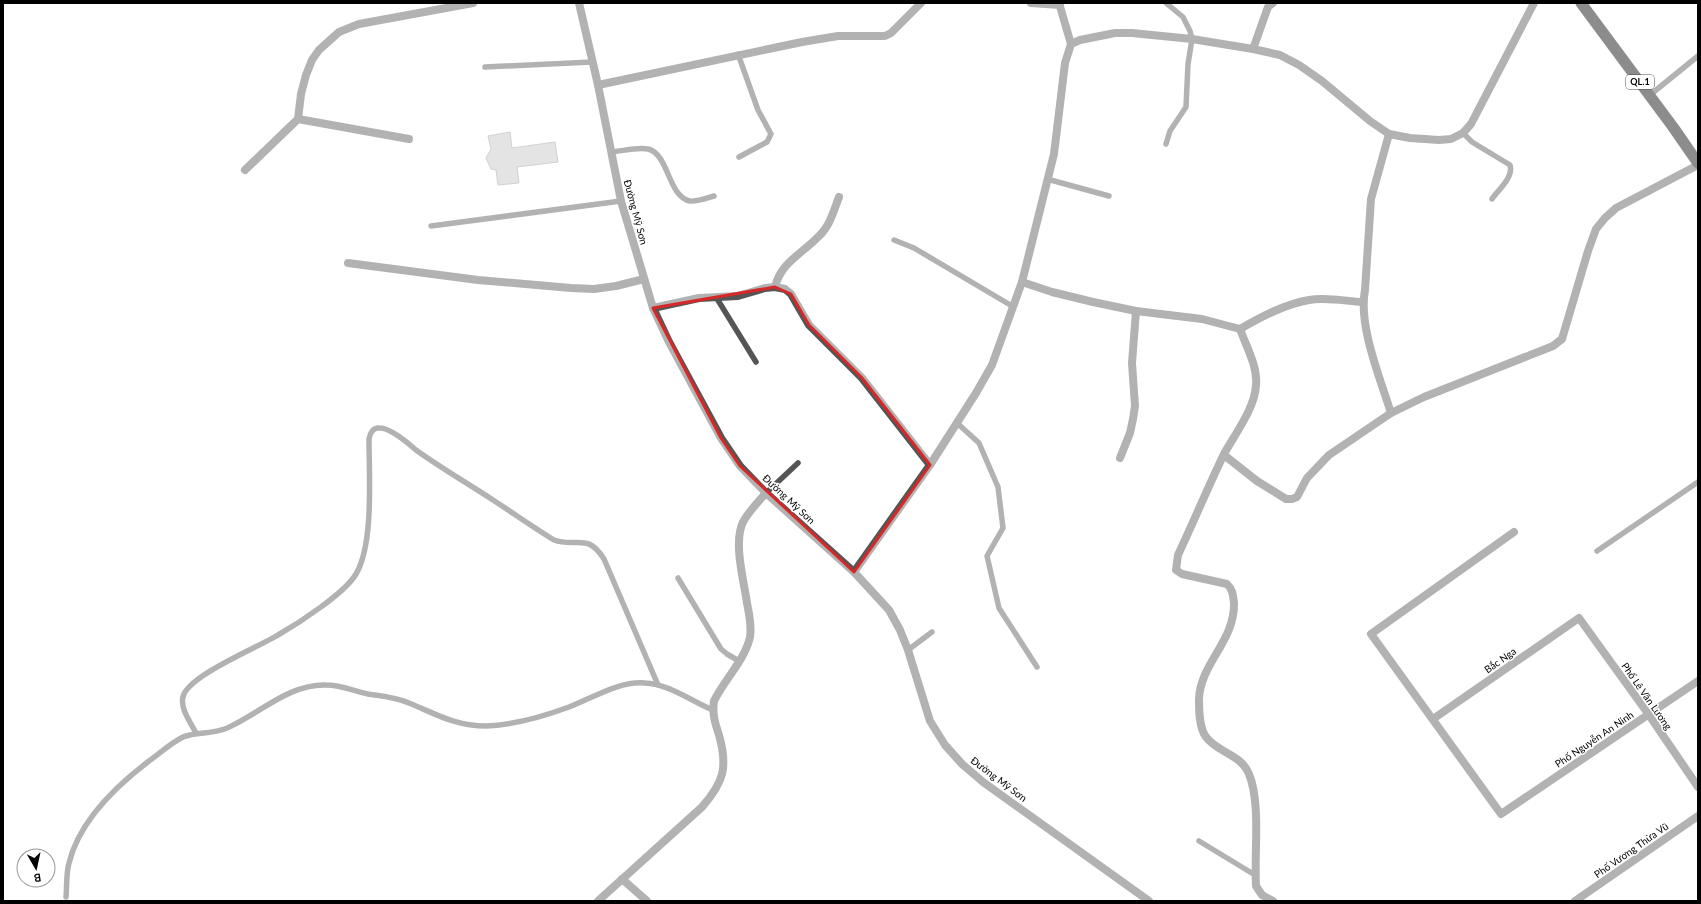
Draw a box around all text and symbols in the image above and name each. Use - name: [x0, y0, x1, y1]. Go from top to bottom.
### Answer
- road number: QL.1: [1626, 75, 1654, 89]
- street label: Đường Mỹ Sơn: [622, 178, 650, 246]
- street label: Đường Mỹ Sơn: [760, 472, 818, 526]
- street label: Bắc Nga: [1482, 645, 1518, 675]
- street label: Phố Lê Văn Lương: [1619, 660, 1675, 732]
- street label: Phố Nguyễn An Ninh: [1552, 708, 1636, 770]
- street label: Đường Mỹ Sơn: [969, 754, 1029, 804]
- street label: Phố Vương Thừa Vũ: [1592, 820, 1670, 880]
- north arrow: [16, 848, 56, 888]
- text: B: [33, 871, 42, 885]

